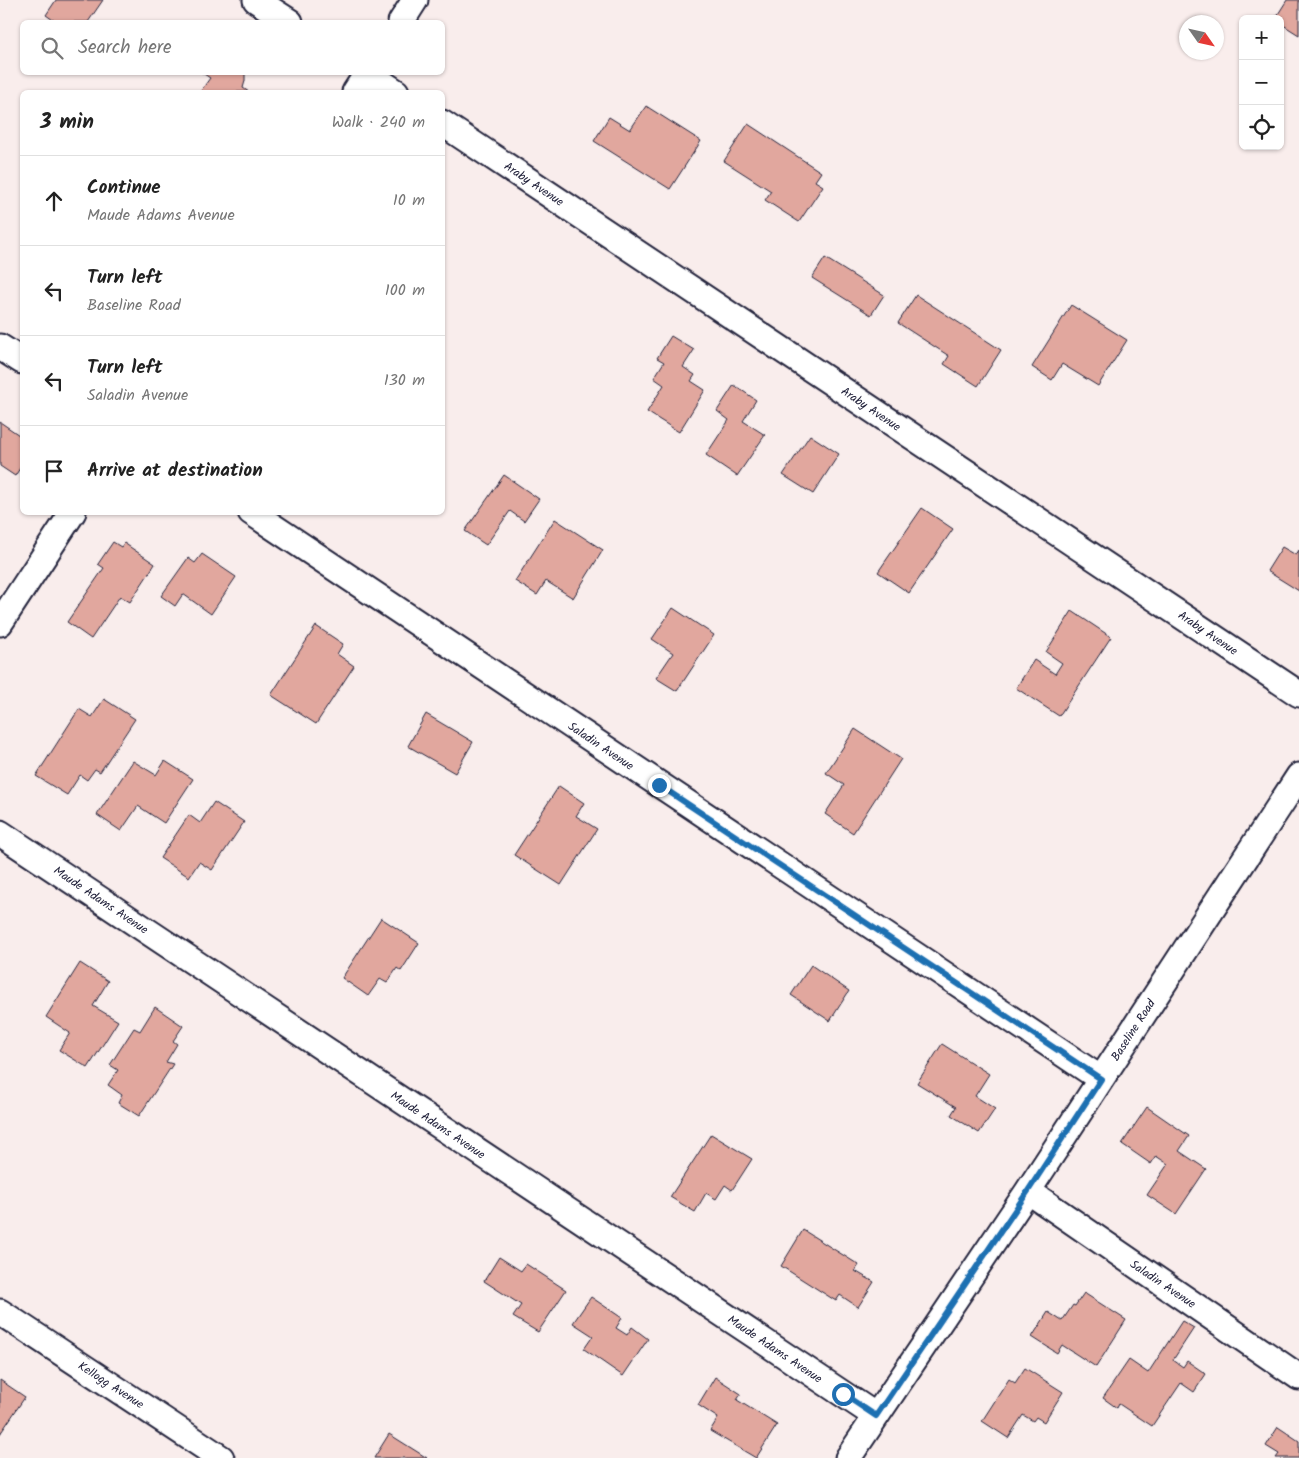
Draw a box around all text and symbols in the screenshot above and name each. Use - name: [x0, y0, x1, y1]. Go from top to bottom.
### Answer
- north arrow: [1179, 15, 1224, 60]
- map controls: [1239, 15, 1284, 150]
- button: +: [1239, 15, 1284, 60]
- search box: [20, 20, 445, 75]
- text: Search here: [78, 33, 172, 63]
- icon: search: [38, 34, 66, 62]
- button: −: [1239, 60, 1284, 105]
- button: locate: [1239, 105, 1284, 150]
- text: 3 min: [40, 106, 94, 139]
- text: Walk · 240 m: [332, 110, 425, 135]
- street label: Araby Avenue: [500, 157, 568, 212]
- text: Continue: [87, 173, 160, 203]
- icon: ahead: [40, 187, 68, 215]
- text: 10 m: [393, 188, 425, 213]
- text: Maude Adams Avenue: [87, 203, 235, 228]
- text: Turn left: [87, 263, 162, 293]
- icon: left: [40, 277, 68, 305]
- text: 100 m: [385, 278, 425, 303]
- text: Baseline Road: [87, 293, 181, 318]
- text: Turn left: [87, 353, 162, 383]
- icon: left: [40, 367, 68, 395]
- text: 130 m: [384, 368, 425, 393]
- street label: Araby Avenue: [837, 382, 905, 437]
- text: Saladin Avenue: [87, 383, 188, 408]
- text: Arrive at destination: [87, 456, 263, 486]
- icon: arrive: [40, 457, 68, 485]
- street label: Araby Avenue: [1174, 606, 1242, 661]
- street label: Saladin Avenue: [564, 717, 638, 776]
- route end: [648, 774, 671, 797]
- street label: Maude Adams Avenue: [49, 862, 152, 940]
- street label: Baseline Road: [1106, 995, 1161, 1065]
- street label: Maude Adams Avenue: [386, 1087, 489, 1165]
- street label: Saladin Avenue: [1126, 1255, 1200, 1314]
- street label: Maude Adams Avenue: [723, 1311, 826, 1389]
- street label: Kellogg Avenue: [74, 1357, 148, 1414]
- route start: [832, 1383, 855, 1406]

